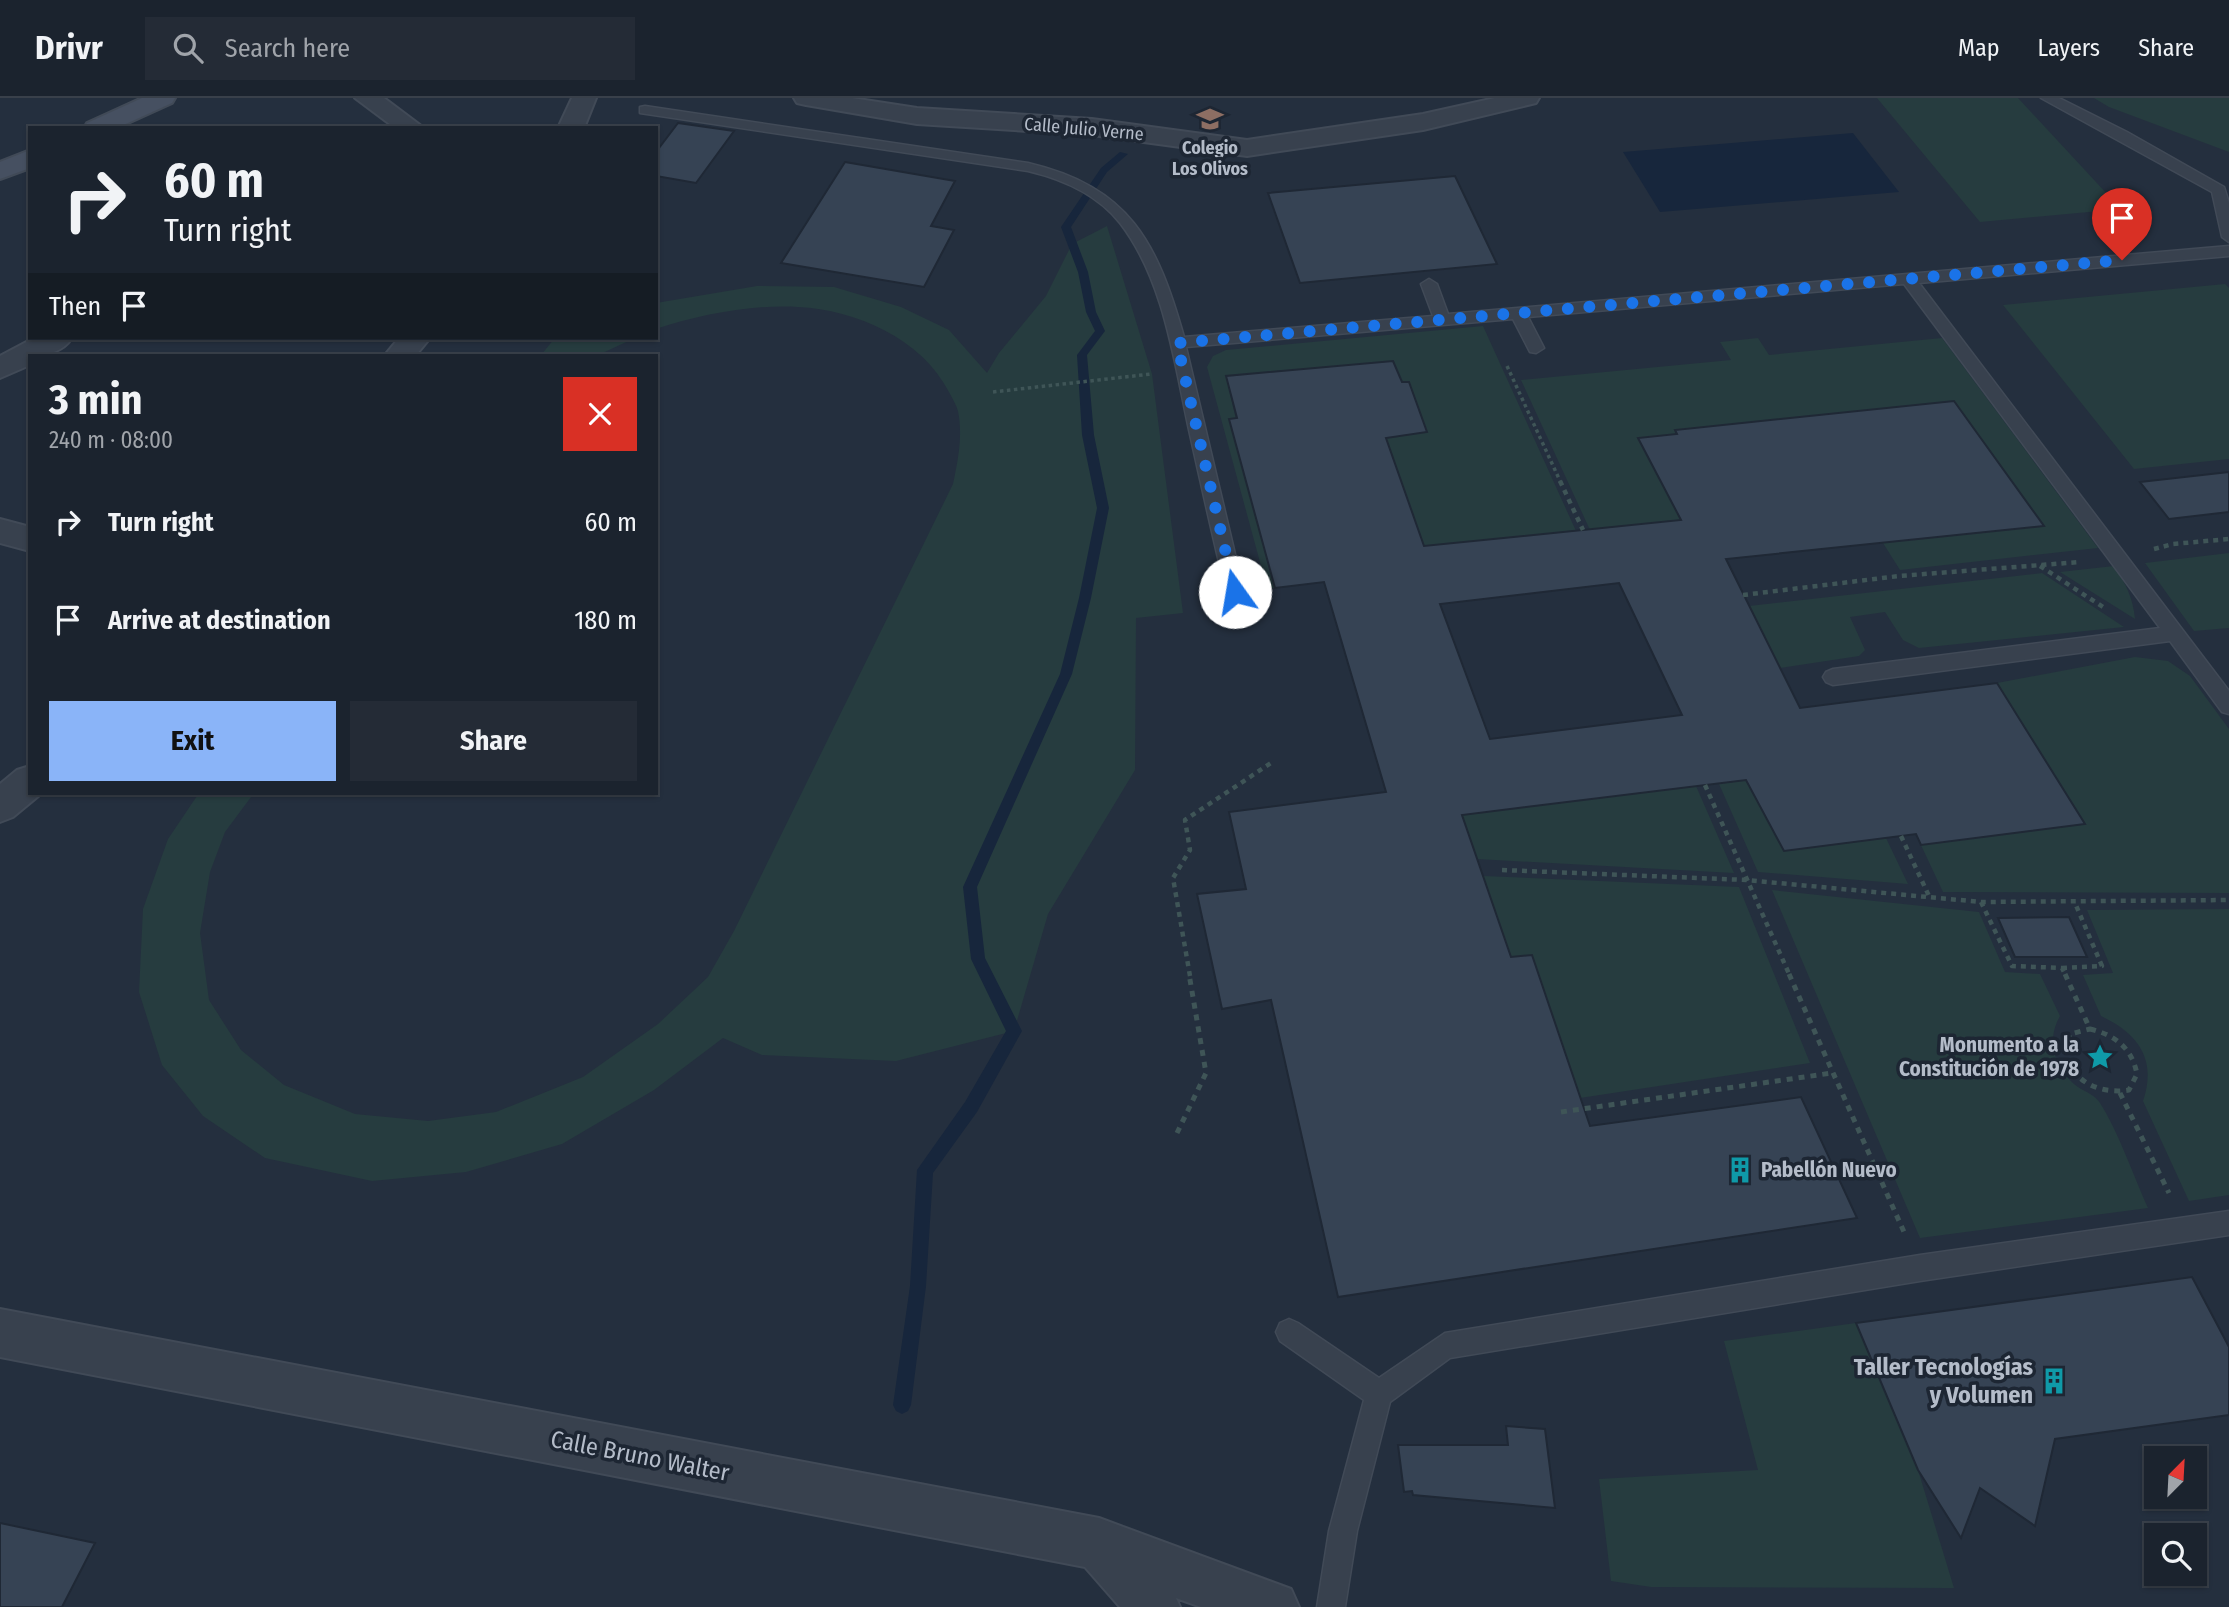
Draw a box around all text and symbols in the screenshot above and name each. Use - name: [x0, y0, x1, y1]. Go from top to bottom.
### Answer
- search box: [145, 17, 635, 80]
- text: Drivr: [35, 28, 103, 68]
- icon: search: [169, 29, 207, 67]
- text: Search here: [225, 33, 350, 64]
- text: Map: [1958, 34, 2000, 62]
- text: Layers: [2038, 34, 2100, 62]
- text: Share: [2138, 34, 2194, 62]
- school or university icon: Colegio Los Olivos: [1195, 104, 1225, 134]
- street label: Calle Julio Verne: [1023, 113, 1145, 145]
- place label: Colegio Los Olivos: [1172, 137, 1248, 180]
- text: 60 m: [164, 151, 264, 210]
- icon: right: [49, 154, 140, 245]
- pin: [2092, 188, 2152, 260]
- icon: arrive: [2103, 199, 2141, 237]
- text: Turn right: [164, 211, 291, 249]
- icon: arrive: [115, 287, 153, 325]
- text: Then: [49, 291, 101, 322]
- text: 3 min: [49, 375, 143, 425]
- button: close: [563, 377, 637, 451]
- text: 240 m · 08:00: [49, 426, 173, 454]
- icon: right: [49, 503, 87, 541]
- text: Turn right: [108, 507, 214, 538]
- text: 60 m: [584, 507, 637, 538]
- position arrow: [1198, 555, 1272, 629]
- icon: arrive: [49, 601, 87, 639]
- text: Arrive at destination: [108, 605, 331, 636]
- text: 180 m: [574, 605, 637, 636]
- button: Exit: [49, 701, 336, 781]
- button: Share: [350, 701, 637, 781]
- place label: Monumento a la Constitución de 1978: [1899, 1032, 2079, 1082]
- place icon: Monumento a la Constitución de 1978: [2085, 1042, 2115, 1072]
- building icon: Pabellón Nuevo: [1725, 1155, 1755, 1185]
- place label: Pabellón Nuevo: [1761, 1157, 1897, 1183]
- place label: Taller Tecnologías y Volumen: [1854, 1353, 2033, 1409]
- building icon: Taller Tecnologías y Volumen: [2039, 1366, 2069, 1396]
- street label: Calle Bruno Walter: [548, 1425, 732, 1487]
- north arrow: [2144, 1446, 2207, 1508]
- map controls: [2144, 1446, 2207, 1586]
- button: search: [2144, 1523, 2207, 1586]

